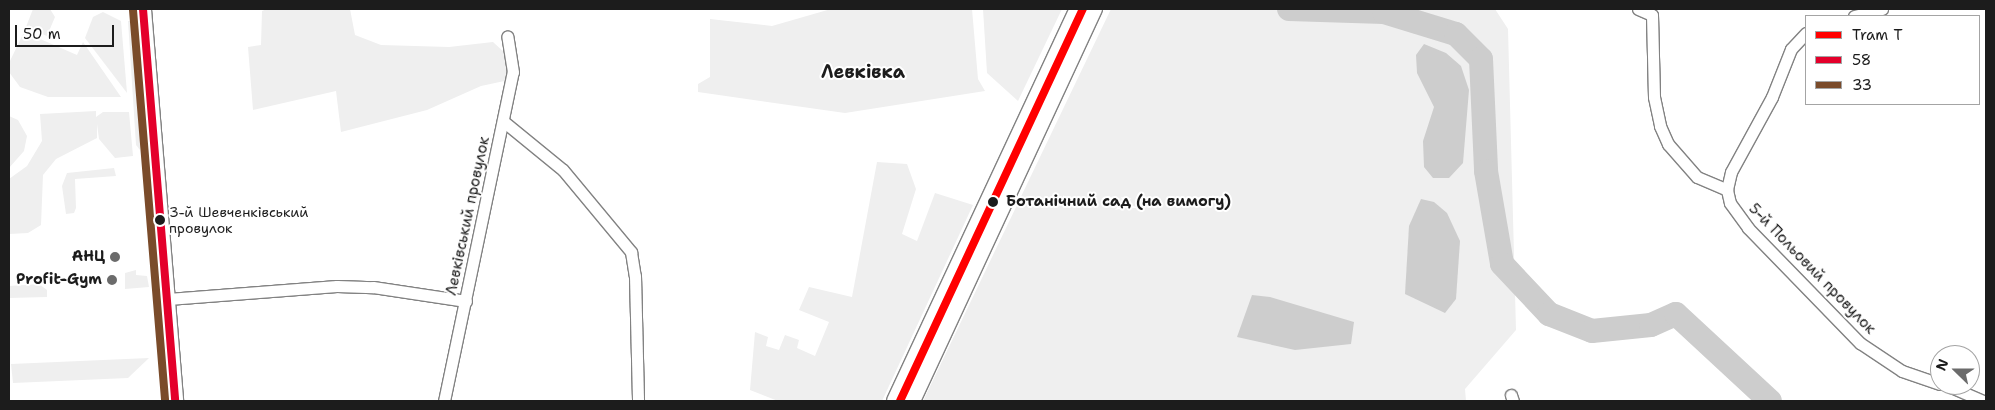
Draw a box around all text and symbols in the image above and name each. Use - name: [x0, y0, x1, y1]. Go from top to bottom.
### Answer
- scale bar: [18, 15, 116, 47]
- legend: [1805, 15, 1980, 105]
- text: 50 m: [23, 24, 61, 44]
- text: Tram Т: [1852, 25, 1903, 45]
- text: 58: [1852, 50, 1871, 70]
- district label: Левківка: [821, 61, 905, 83]
- text: 33: [1852, 75, 1872, 95]
- street label: Левківський провулок: [442, 135, 494, 297]
- marker: Ботанічний сад (на вимогу): [984, 193, 1002, 211]
- place label: Ботанічний сад (на вимогу): [1006, 193, 1231, 211]
- street label: 5-й Польовий провулок: [1745, 200, 1879, 338]
- place label: 3-й Шевченківський провулок: [169, 204, 308, 236]
- marker: 3-й Шевченківський провулок: [155, 215, 165, 225]
- place label: АНЦ: [72, 248, 105, 266]
- marker: АНЦ: [109, 251, 121, 263]
- place label: Profit-Gym: [16, 271, 102, 289]
- marker: Profit-Gym: [106, 274, 118, 286]
- north arrow: [1930, 345, 1980, 395]
- text: N: [1932, 356, 1952, 373]

